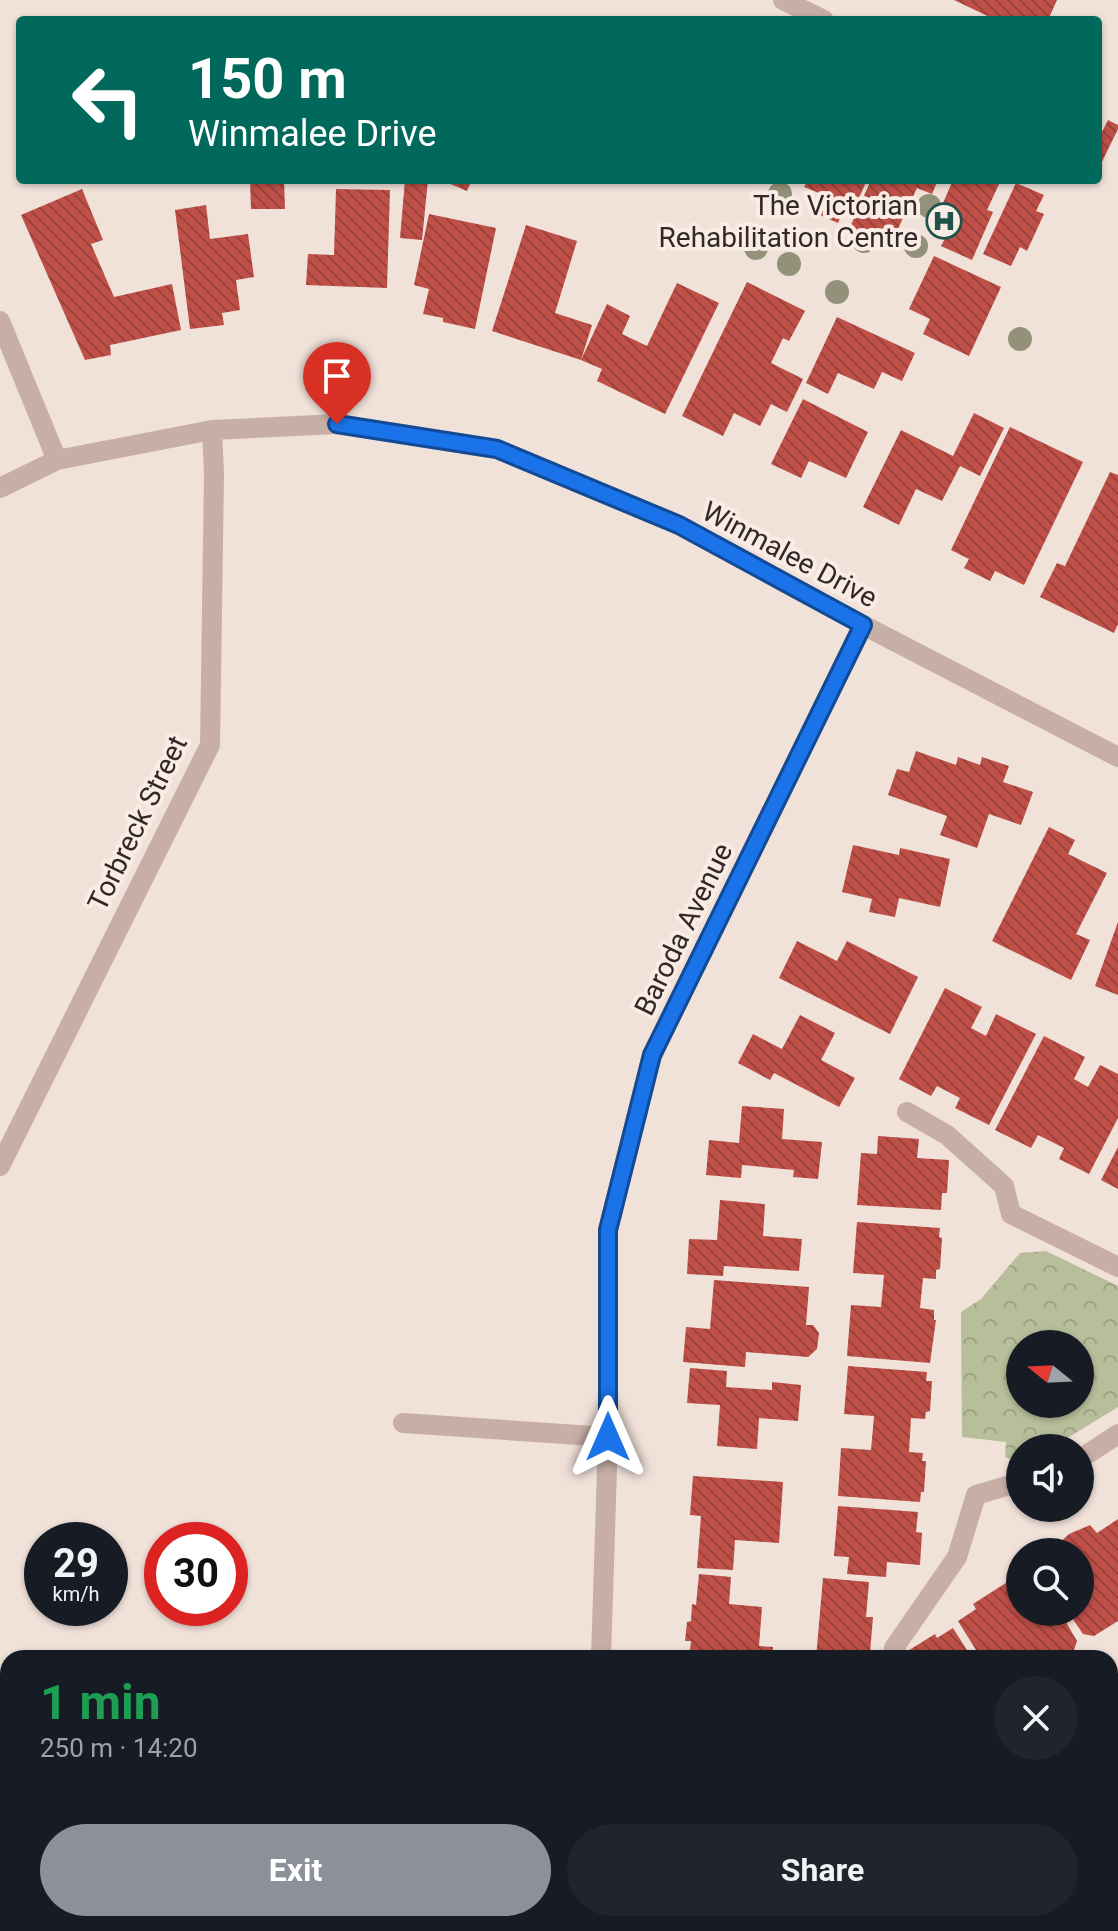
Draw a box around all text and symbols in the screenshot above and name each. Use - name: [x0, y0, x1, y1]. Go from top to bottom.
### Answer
- text: 150 m: [188, 46, 347, 112]
- icon: left: [56, 48, 160, 152]
- text: Winmalee Drive: [188, 113, 436, 155]
- place label: The Victorian Rehabilitation Centre: [659, 189, 918, 254]
- hospital icon: The Victorian Rehabilitation Centre: [925, 202, 963, 240]
- pin: [303, 342, 371, 424]
- icon: arrive: [315, 354, 359, 398]
- street label: Winmalee Drive: [697, 495, 883, 614]
- street label: Torbreck Street: [81, 730, 194, 916]
- street label: Baroda Avenue: [628, 838, 739, 1021]
- north arrow: [1006, 1330, 1094, 1418]
- map controls: [1006, 1330, 1094, 1626]
- position arrow: [566, 1395, 650, 1479]
- button: sound: [1006, 1434, 1094, 1522]
- speed limit sign: 30: [144, 1522, 248, 1626]
- button: search: [1006, 1538, 1094, 1626]
- text: 29: [53, 1540, 99, 1587]
- text: km/h: [53, 1582, 99, 1606]
- text: 1 min: [40, 1674, 161, 1731]
- button: close: [994, 1676, 1078, 1760]
- text: 250 m · 14:20: [40, 1733, 198, 1763]
- button: Exit: [40, 1824, 551, 1916]
- button: Share: [567, 1824, 1078, 1916]

